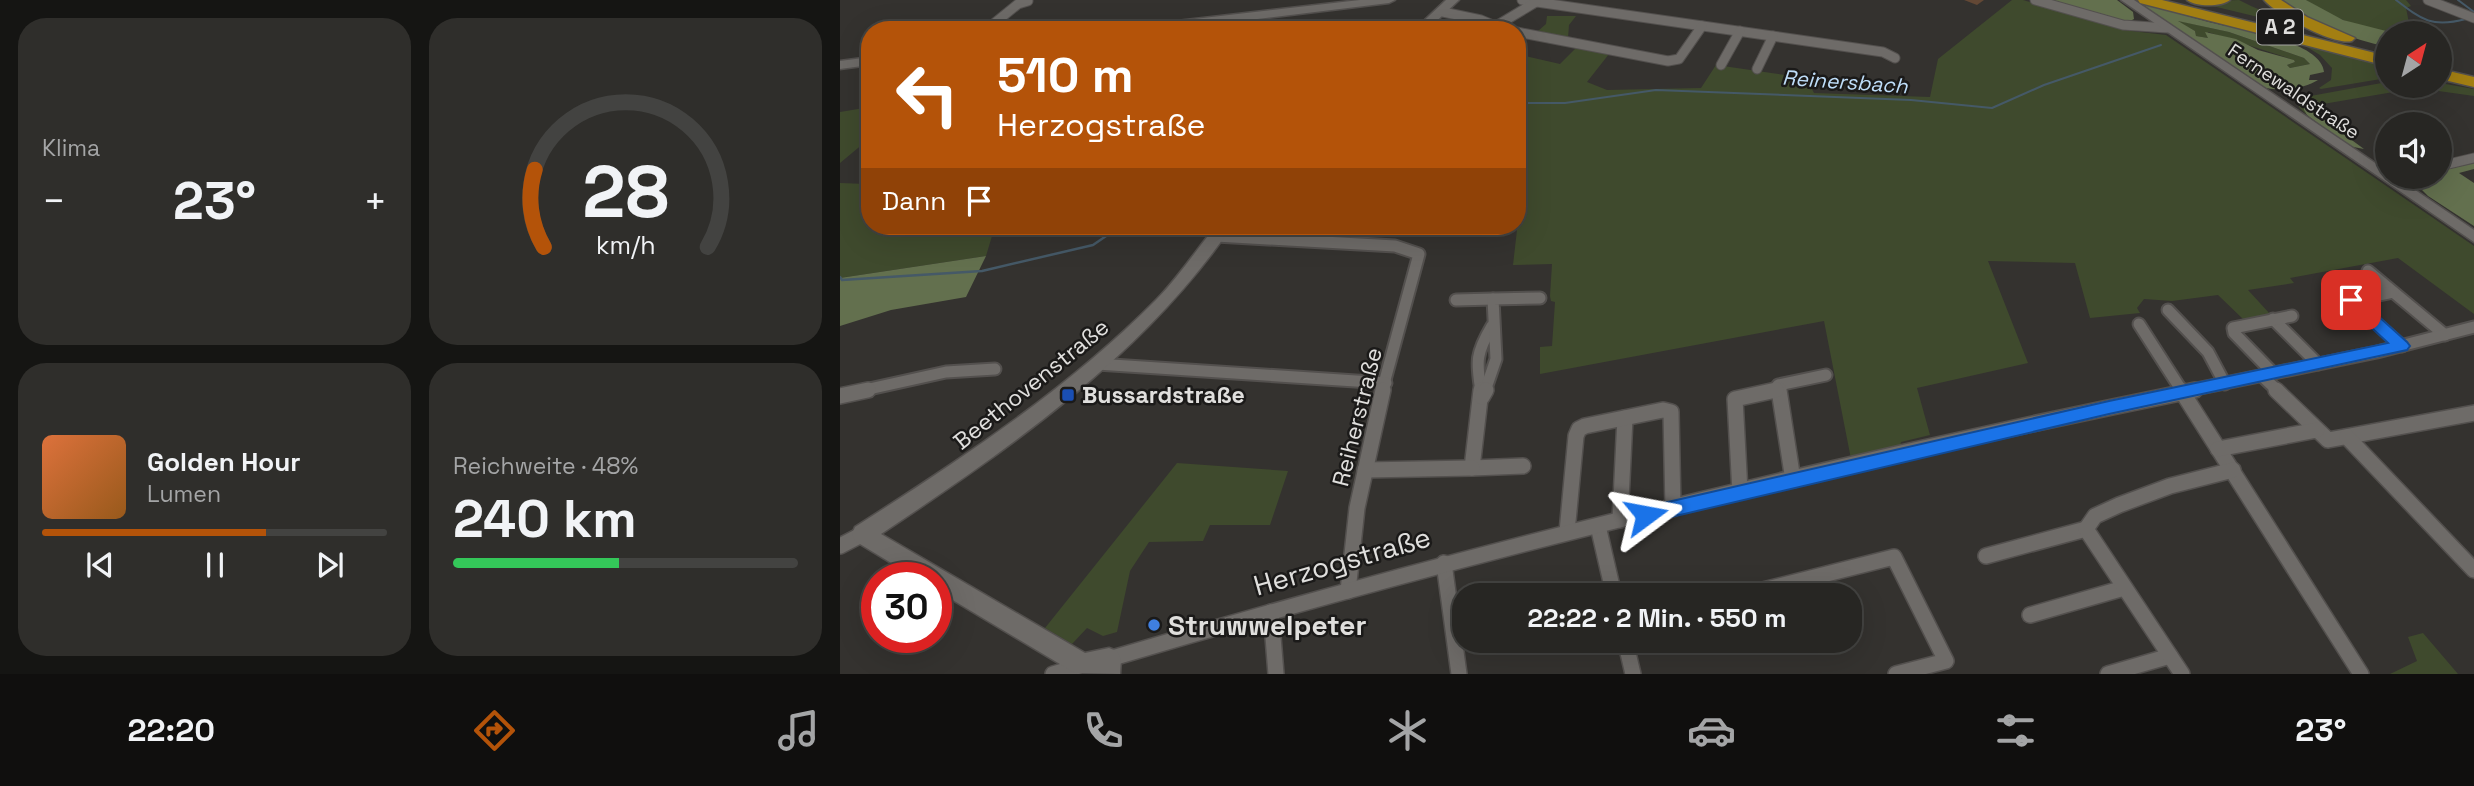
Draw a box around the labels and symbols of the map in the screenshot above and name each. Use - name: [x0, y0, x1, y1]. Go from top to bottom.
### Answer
- road number: A 2: [2257, 10, 2303, 44]
- north arrow: [2375, 21, 2452, 98]
- street label: Fernewaldstraße: [2223, 38, 2364, 145]
- water label: Reinersbach: [1781, 64, 1910, 99]
- pin: [2321, 270, 2381, 330]
- street label: Beethovenstraße: [947, 312, 1115, 456]
- street label: Reiherstraße: [1325, 345, 1389, 489]
- place label: Bussardstraße: [1082, 380, 1245, 410]
- marker: Bussardstraße: [1060, 387, 1076, 403]
- position arrow: [1609, 478, 1683, 552]
- street label: Herzogstraße: [1249, 519, 1435, 603]
- speed limit sign: 30: [861, 562, 952, 653]
- place label: Struwwelpeter: [1168, 607, 1367, 643]
- marker: Struwwelpeter: [1146, 617, 1162, 633]

